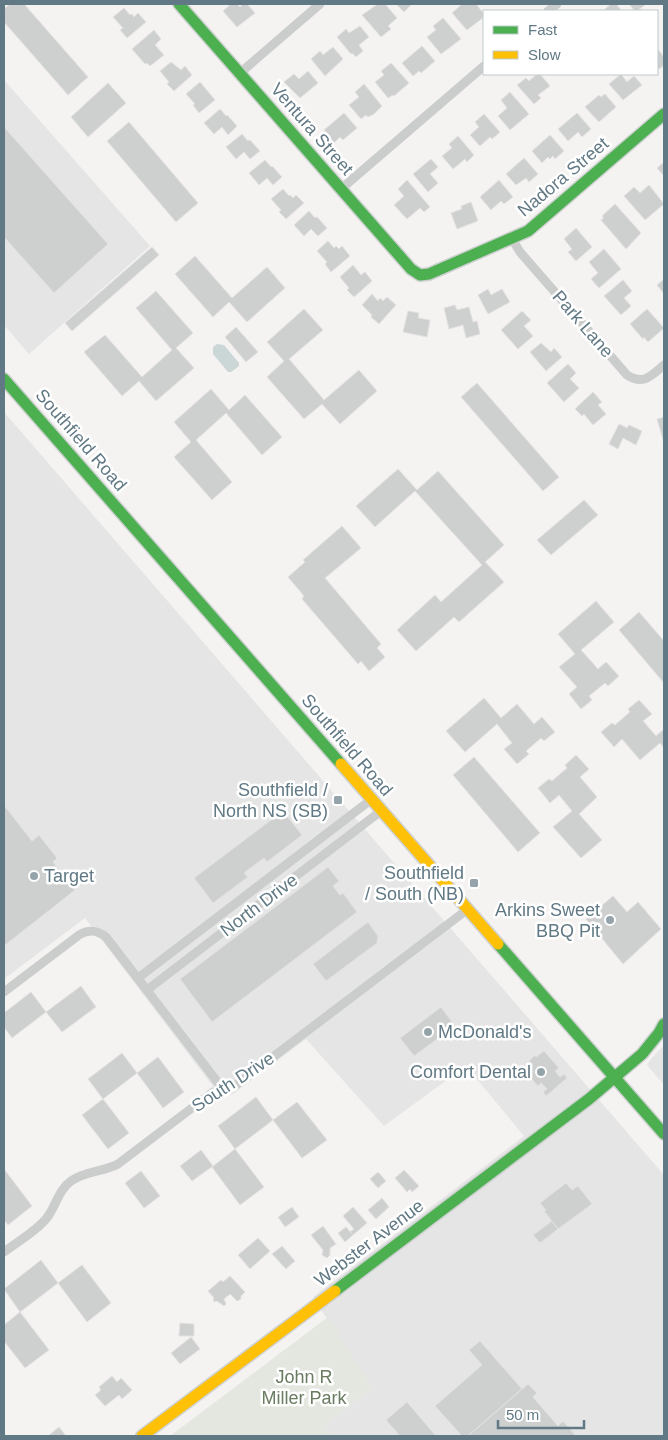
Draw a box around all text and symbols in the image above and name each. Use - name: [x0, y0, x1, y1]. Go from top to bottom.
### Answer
- legend: [483, 10, 658, 75]
- text: Fast: [528, 21, 558, 38]
- text: Slow: [528, 46, 561, 63]
- street label: Ventura Street: [267, 79, 357, 179]
- street label: Nadora Street: [514, 133, 612, 221]
- street label: Park Lane: [549, 286, 617, 362]
- street label: Southfield Road: [31, 385, 131, 495]
- street label: Southfield Road: [297, 690, 397, 800]
- place label: Southfield / North NS (SB): [213, 780, 328, 821]
- marker: Southfield / North NS (SB): [332, 794, 344, 806]
- place label: Southfield / South (NB): [365, 863, 464, 904]
- place label: Target: [44, 866, 94, 886]
- marker: Target: [28, 870, 40, 882]
- street label: North Drive: [217, 870, 301, 940]
- marker: Southfield / South (NB): [468, 877, 480, 889]
- place label: Arkins Sweet BBQ Pit: [495, 900, 600, 941]
- marker: Arkins Sweet BBQ Pit: [604, 914, 616, 926]
- place label: McDonald's: [438, 1022, 531, 1042]
- marker: McDonald's: [422, 1026, 434, 1038]
- street label: South Drive: [188, 1048, 278, 1116]
- place label: Comfort Dental: [410, 1062, 531, 1082]
- marker: Comfort Dental: [535, 1066, 547, 1078]
- street label: Webster Avenue: [310, 1195, 428, 1291]
- park label: John R Miller Park: [261, 1367, 348, 1408]
- scale bar: [498, 1398, 584, 1430]
- text: 50 m: [506, 1406, 539, 1423]

